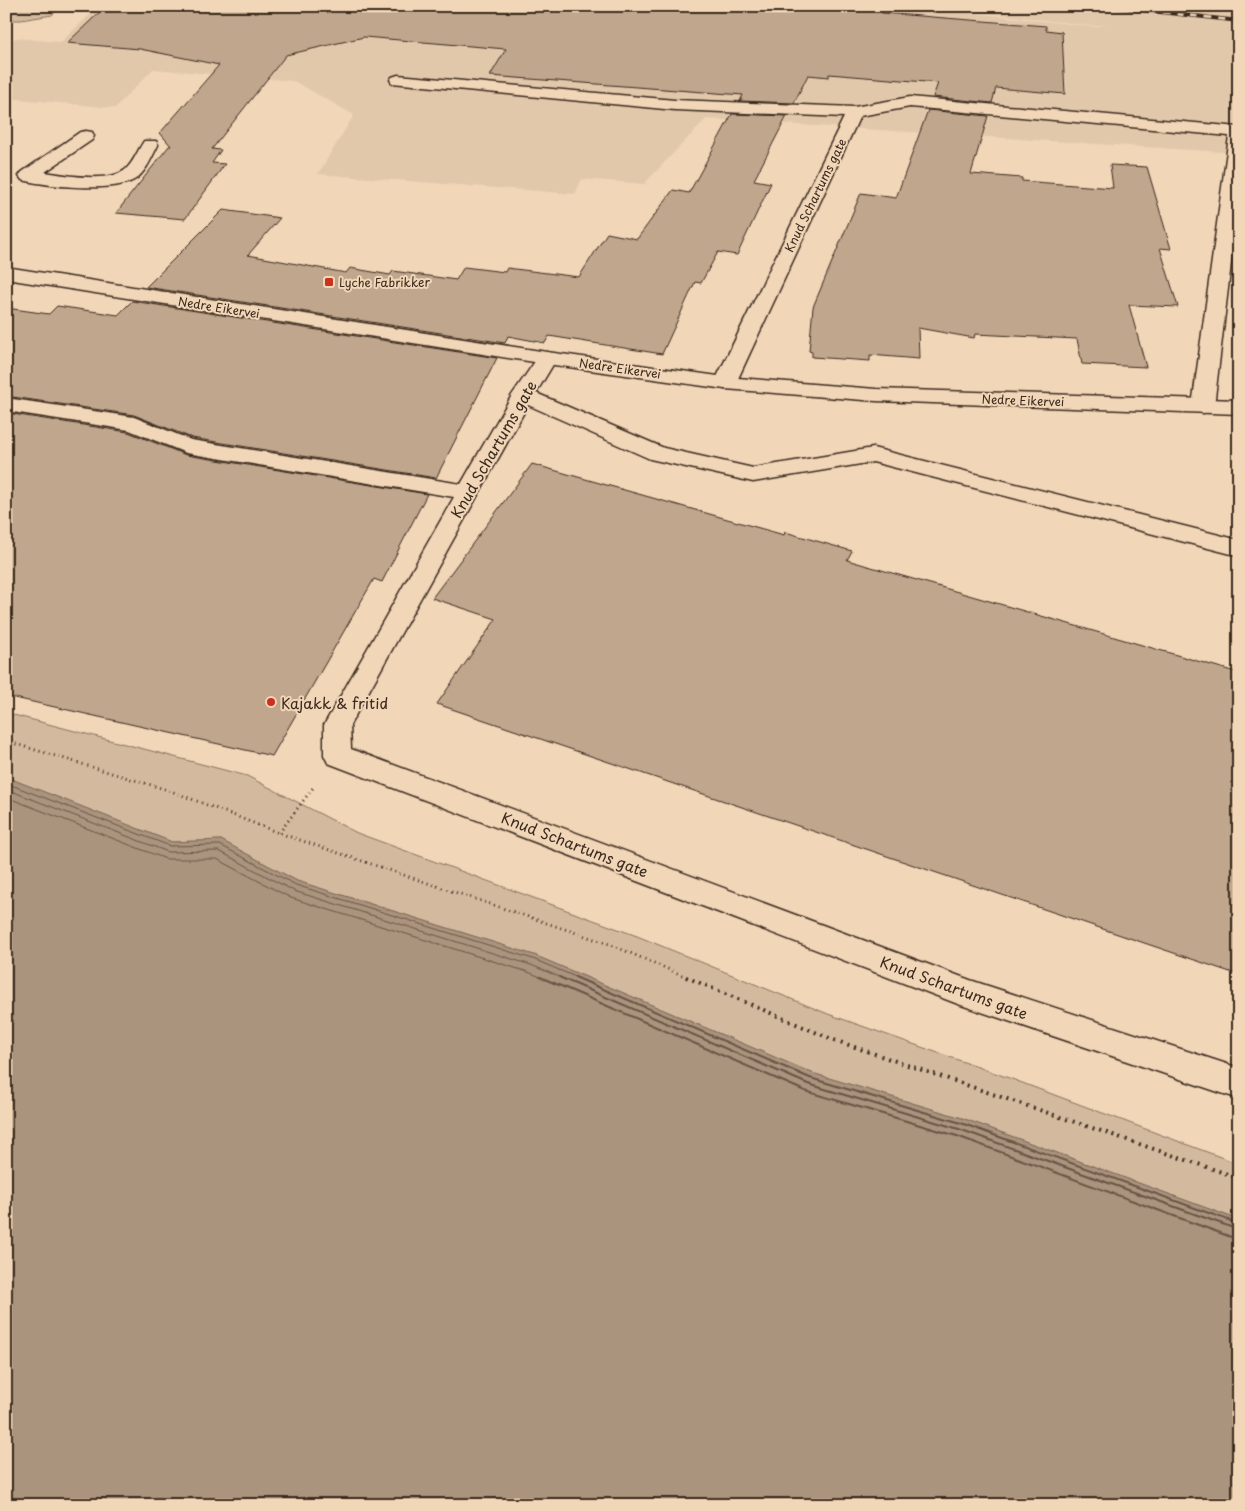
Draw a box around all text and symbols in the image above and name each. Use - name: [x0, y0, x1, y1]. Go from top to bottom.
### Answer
- street label: Knud Schartums gate: [780, 135, 850, 255]
- place label: Lyche Fabrikker: [339, 273, 430, 291]
- marker: Lyche Fabrikker: [323, 276, 335, 288]
- street label: Nedre Eikervei: [177, 292, 261, 322]
- street label: Nedre Eikervei: [578, 353, 662, 383]
- street label: Knud Schartums gate: [444, 376, 542, 522]
- street label: Nedre Eikervei: [981, 390, 1065, 410]
- place label: Kajakk & fritid: [281, 691, 388, 714]
- marker: Kajakk & fritid: [265, 696, 277, 708]
- street label: Knud Schartums gate: [498, 805, 652, 883]
- street label: Knud Schartums gate: [877, 950, 1031, 1024]

